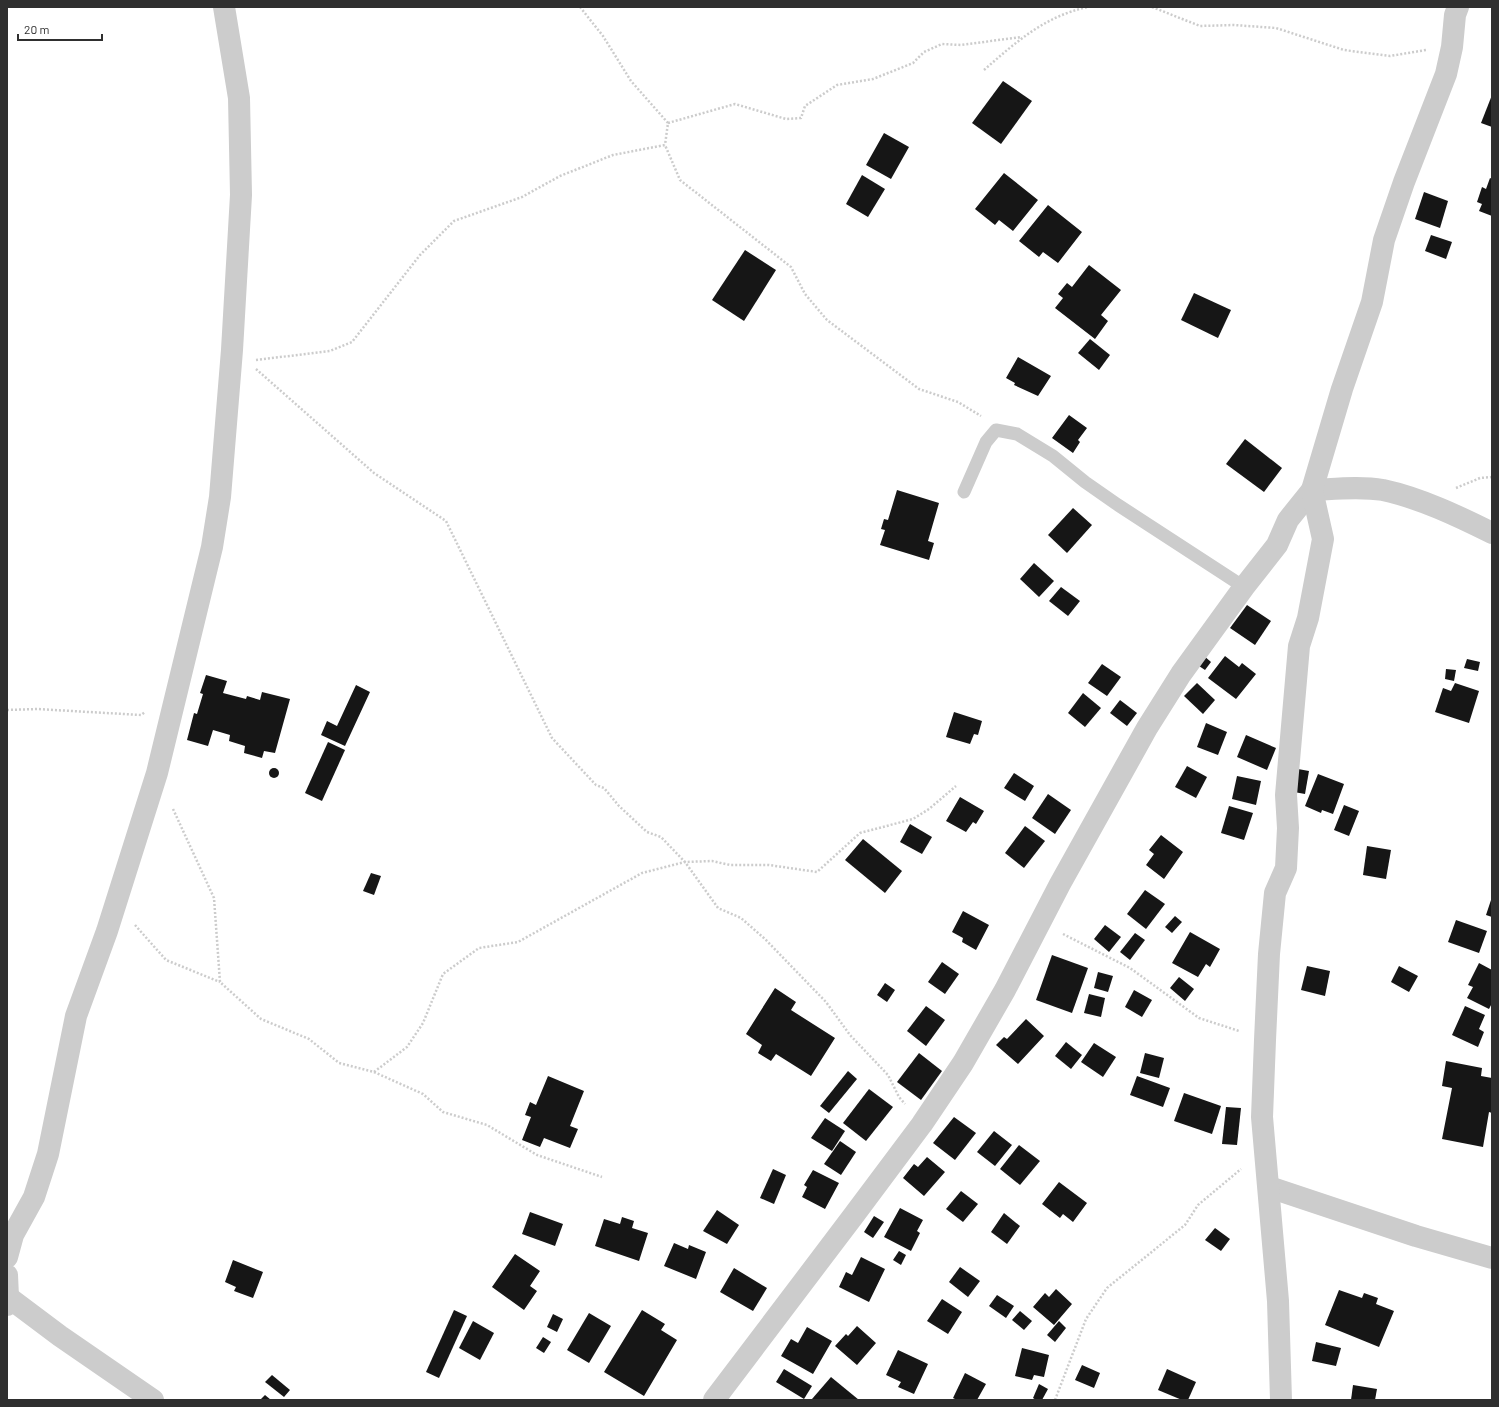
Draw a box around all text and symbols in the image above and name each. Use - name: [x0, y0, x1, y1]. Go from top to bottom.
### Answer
- scale bar: [18, 16, 102, 42]
- text: 20 m: [24, 22, 50, 36]

